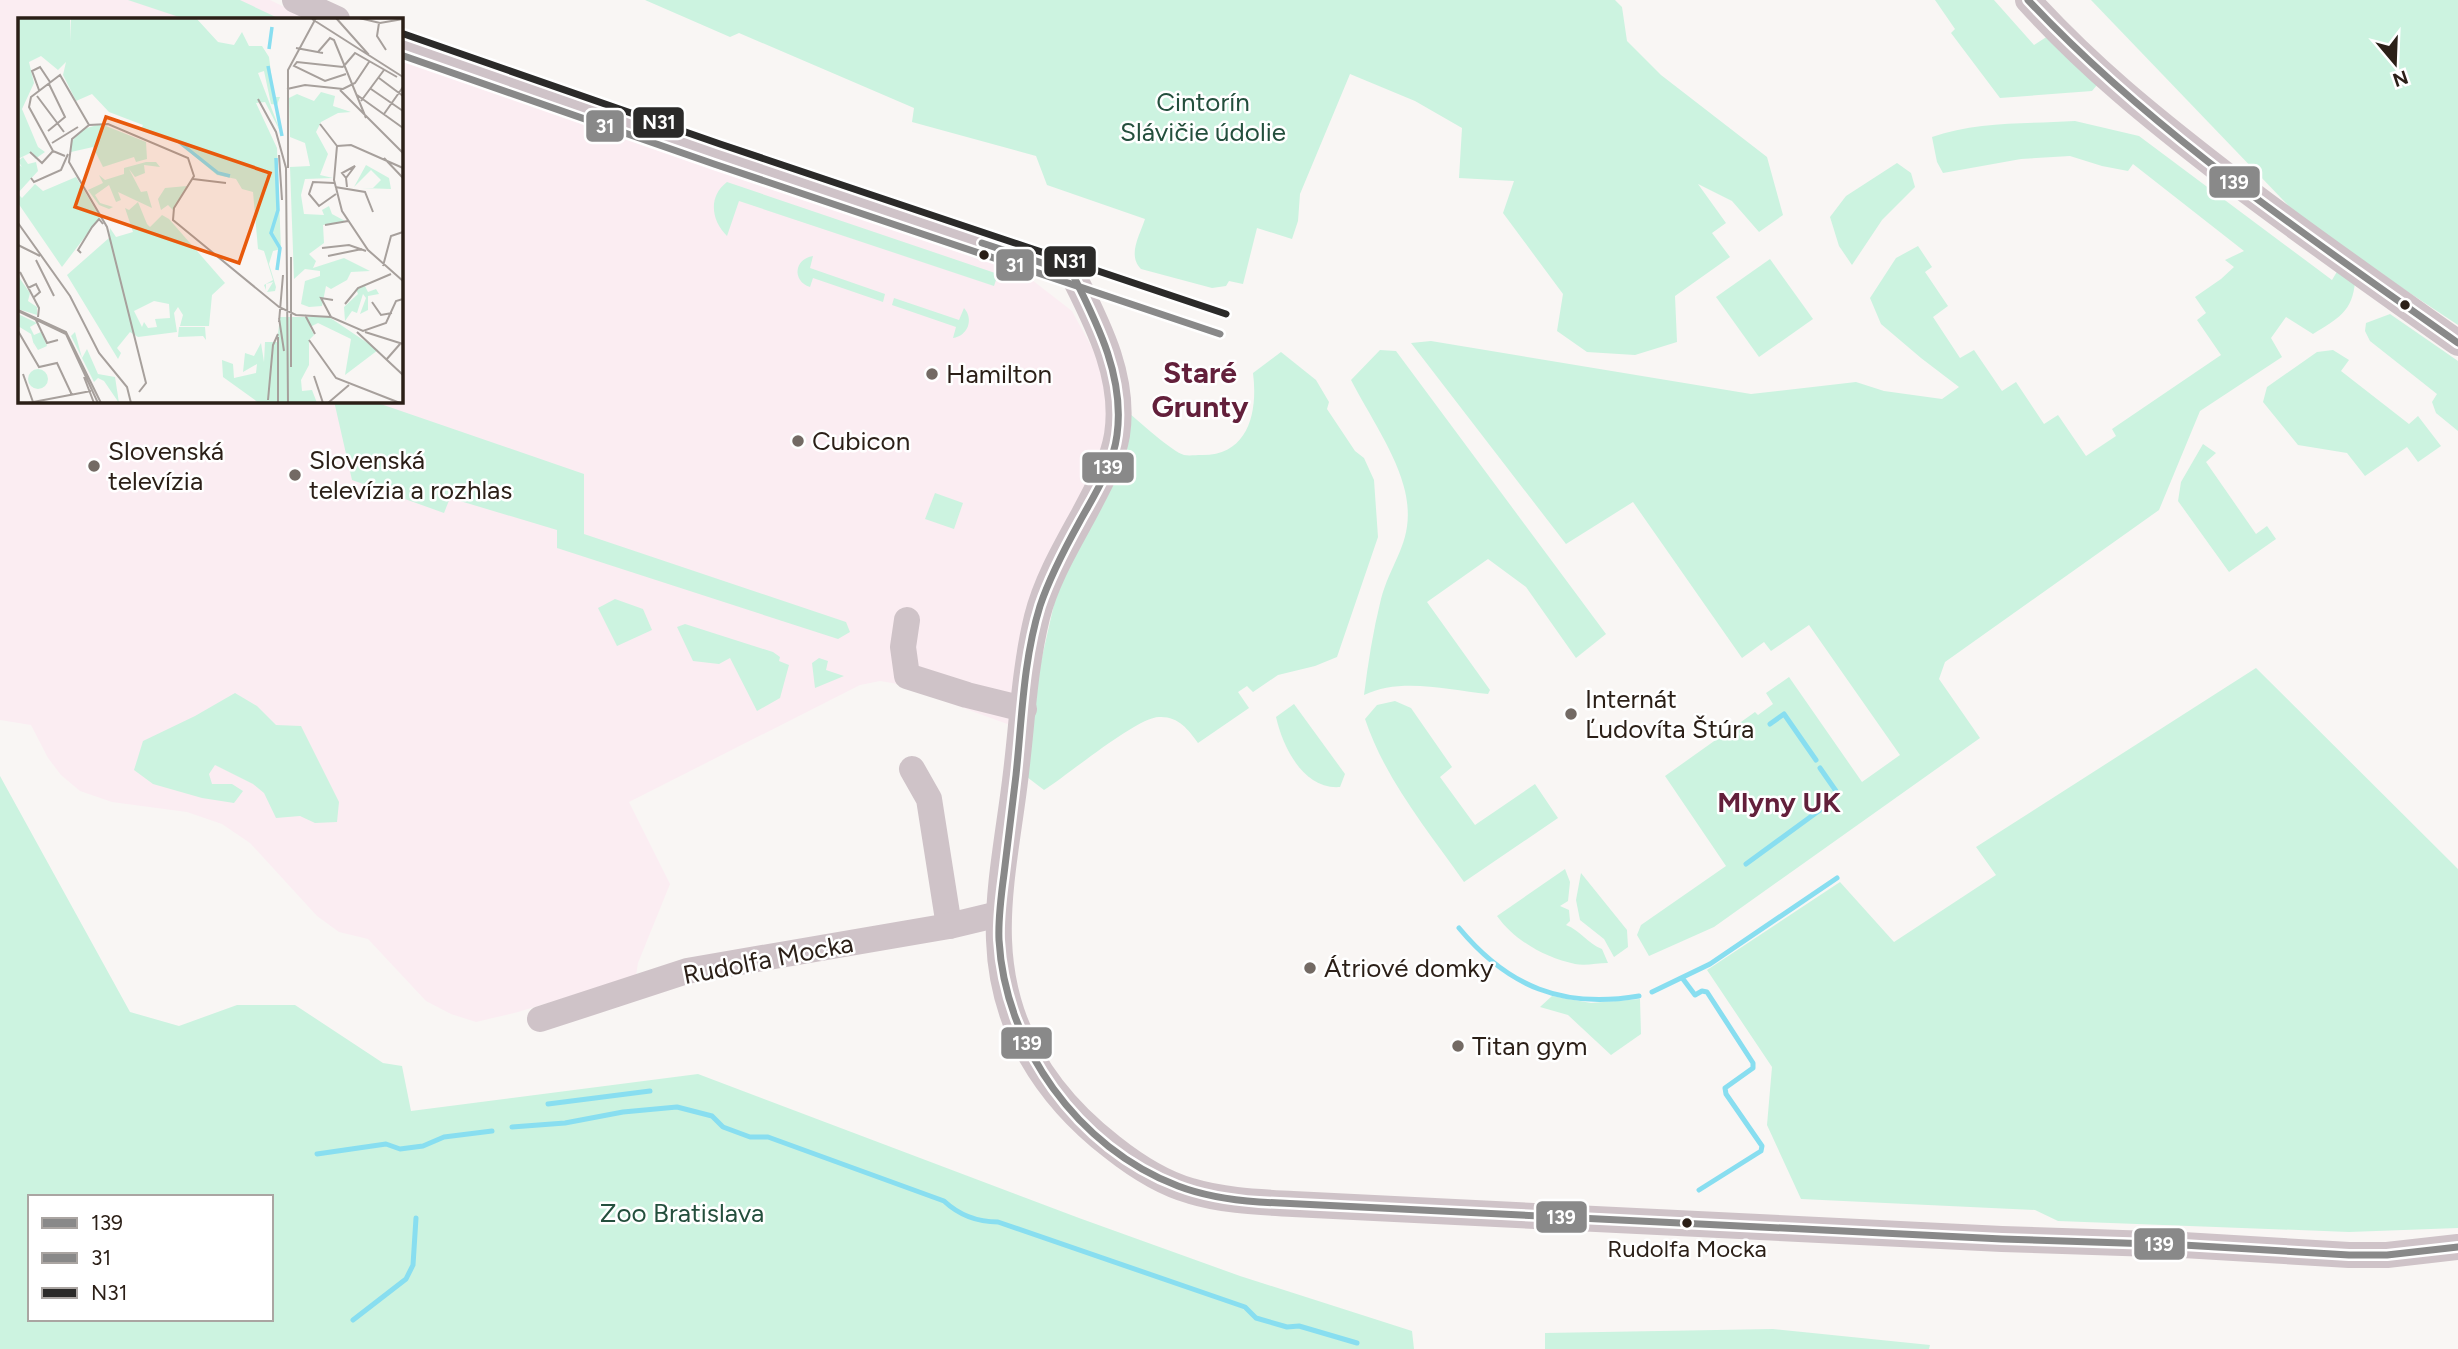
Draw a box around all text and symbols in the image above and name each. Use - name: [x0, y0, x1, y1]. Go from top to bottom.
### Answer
- inset map: [18, 18, 402, 402]
- north arrow: [2360, 28, 2430, 98]
- text: N: [2390, 65, 2411, 92]
- park label: Cintorín Slávičie údolie: [1120, 86, 1286, 148]
- line badge: N31: [632, 106, 685, 139]
- line badge: 31: [585, 109, 625, 143]
- text: N31: [642, 111, 676, 134]
- text: 31: [596, 115, 614, 138]
- line badge: 139: [2208, 165, 2261, 199]
- text: 139: [2219, 171, 2249, 194]
- line badge: N31: [1043, 245, 1097, 278]
- unlabelled marker: [977, 248, 991, 262]
- line badge: 31: [995, 248, 1035, 282]
- text: N31: [1053, 250, 1087, 273]
- text: 31: [1006, 254, 1024, 277]
- unlabelled marker: [2398, 298, 2412, 312]
- district label: Staré Grunty: [1151, 354, 1249, 425]
- place label: Hamilton: [946, 358, 1052, 390]
- marker: Hamilton: [924, 366, 940, 382]
- place label: Cubicon: [812, 425, 910, 457]
- marker: Cubicon: [790, 433, 806, 449]
- place label: Slovenská televízia: [108, 435, 224, 497]
- place label: Slovenská televízia a rozhlas: [309, 444, 512, 506]
- line badge: 139: [1081, 451, 1135, 484]
- text: 139: [1093, 456, 1123, 479]
- marker: Slovenská televízia: [86, 458, 102, 474]
- marker: Slovenská televízia a rozhlas: [287, 467, 303, 483]
- place label: Internát Ľudovíta Štúra: [1585, 683, 1754, 745]
- marker: Internát Ľudovíta Štúra: [1563, 706, 1579, 722]
- district label: Mlyny UK: [1717, 785, 1841, 819]
- street label: Rudolfa Mocka: [680, 927, 856, 991]
- place label: Átriové domky: [1324, 952, 1494, 984]
- marker: Átriové domky: [1302, 960, 1318, 976]
- line badge: 139: [1000, 1026, 1053, 1060]
- place label: Titan gym: [1472, 1030, 1587, 1062]
- text: 139: [1012, 1032, 1042, 1055]
- marker: Titan gym: [1450, 1038, 1466, 1054]
- legend: [28, 1195, 273, 1321]
- park label: Zoo Bratislava: [600, 1197, 764, 1229]
- line badge: 139: [1535, 1200, 1588, 1234]
- text: 139: [1546, 1206, 1576, 1229]
- text: 139: [91, 1210, 123, 1235]
- marker: Rudolfa Mocka: [1680, 1216, 1694, 1230]
- line badge: 139: [2133, 1227, 2186, 1261]
- text: 139: [2144, 1233, 2174, 1256]
- place label: Rudolfa Mocka: [1607, 1234, 1767, 1263]
- text: 31: [91, 1245, 111, 1270]
- text: N31: [91, 1280, 127, 1305]

